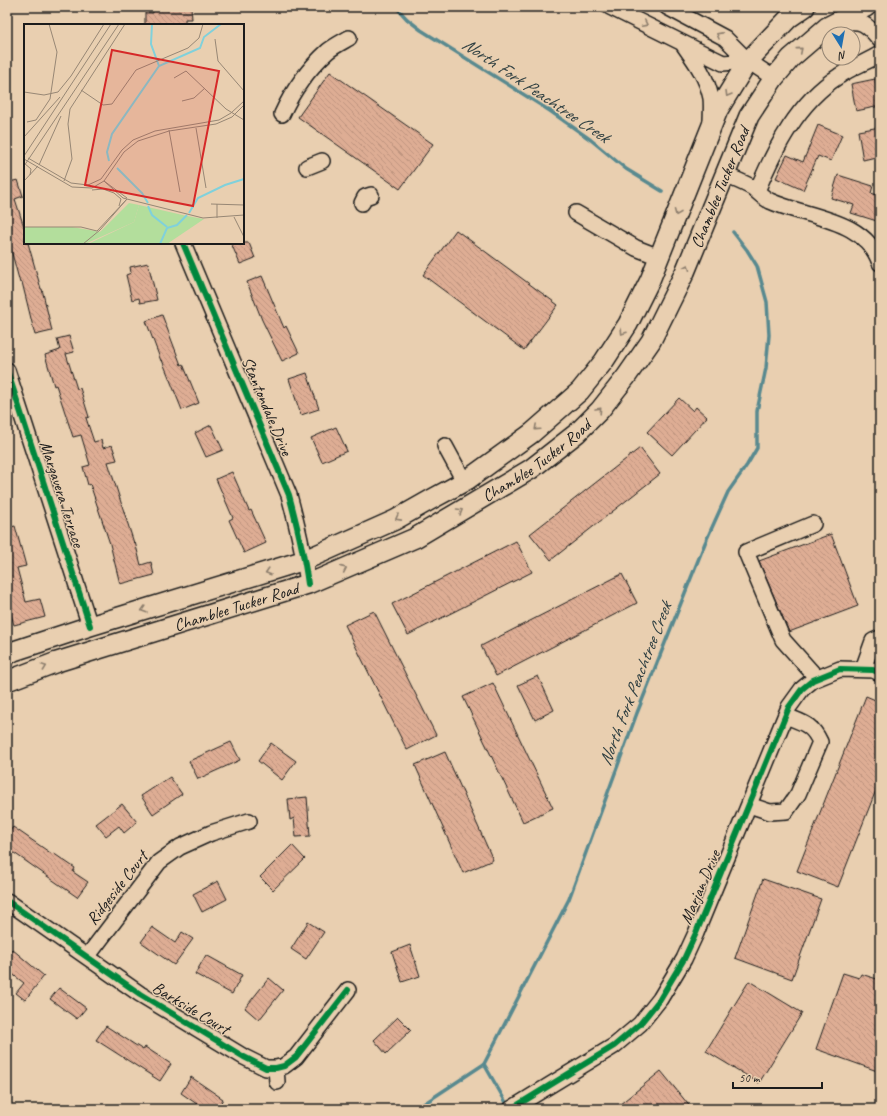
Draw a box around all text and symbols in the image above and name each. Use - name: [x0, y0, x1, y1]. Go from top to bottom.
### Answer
- one-way arrow: [640, 19, 648, 27]
- inset map: [24, 24, 244, 244]
- north arrow: [821, 26, 861, 66]
- one-way arrow: [715, 32, 723, 40]
- water label: North Fork Peachtree Creek: [458, 33, 617, 149]
- one-way arrow: [796, 47, 803, 54]
- text: N: [836, 48, 848, 64]
- one-way arrow: [725, 90, 732, 97]
- street label: Chamblee Tucker Road: [686, 121, 755, 251]
- one-way arrow: [673, 210, 681, 217]
- one-way arrow: [683, 263, 691, 270]
- one-way arrow: [621, 327, 628, 334]
- street label: Stantondale Drive: [237, 353, 298, 460]
- one-way arrow: [594, 408, 601, 415]
- street label: Chamblee Tucker Road: [478, 412, 598, 506]
- one-way arrow: [535, 424, 542, 431]
- street label: Margavera Terrace: [35, 438, 90, 551]
- one-way arrow: [456, 508, 463, 515]
- one-way arrow: [395, 513, 402, 521]
- one-way arrow: [340, 565, 347, 573]
- one-way arrow: [265, 567, 272, 576]
- street label: Chamblee Tucker Road: [171, 576, 304, 636]
- water label: North Fork Peachtree Creek: [594, 596, 677, 769]
- one-way arrow: [140, 605, 147, 614]
- one-way arrow: [40, 664, 47, 672]
- street label: Ridgeside Court: [82, 845, 154, 929]
- street label: Marjan Drive: [675, 846, 726, 927]
- street label: Barkside Court: [149, 977, 235, 1040]
- scale bar: [733, 1064, 822, 1090]
- text: 50 m: [739, 1070, 761, 1086]

